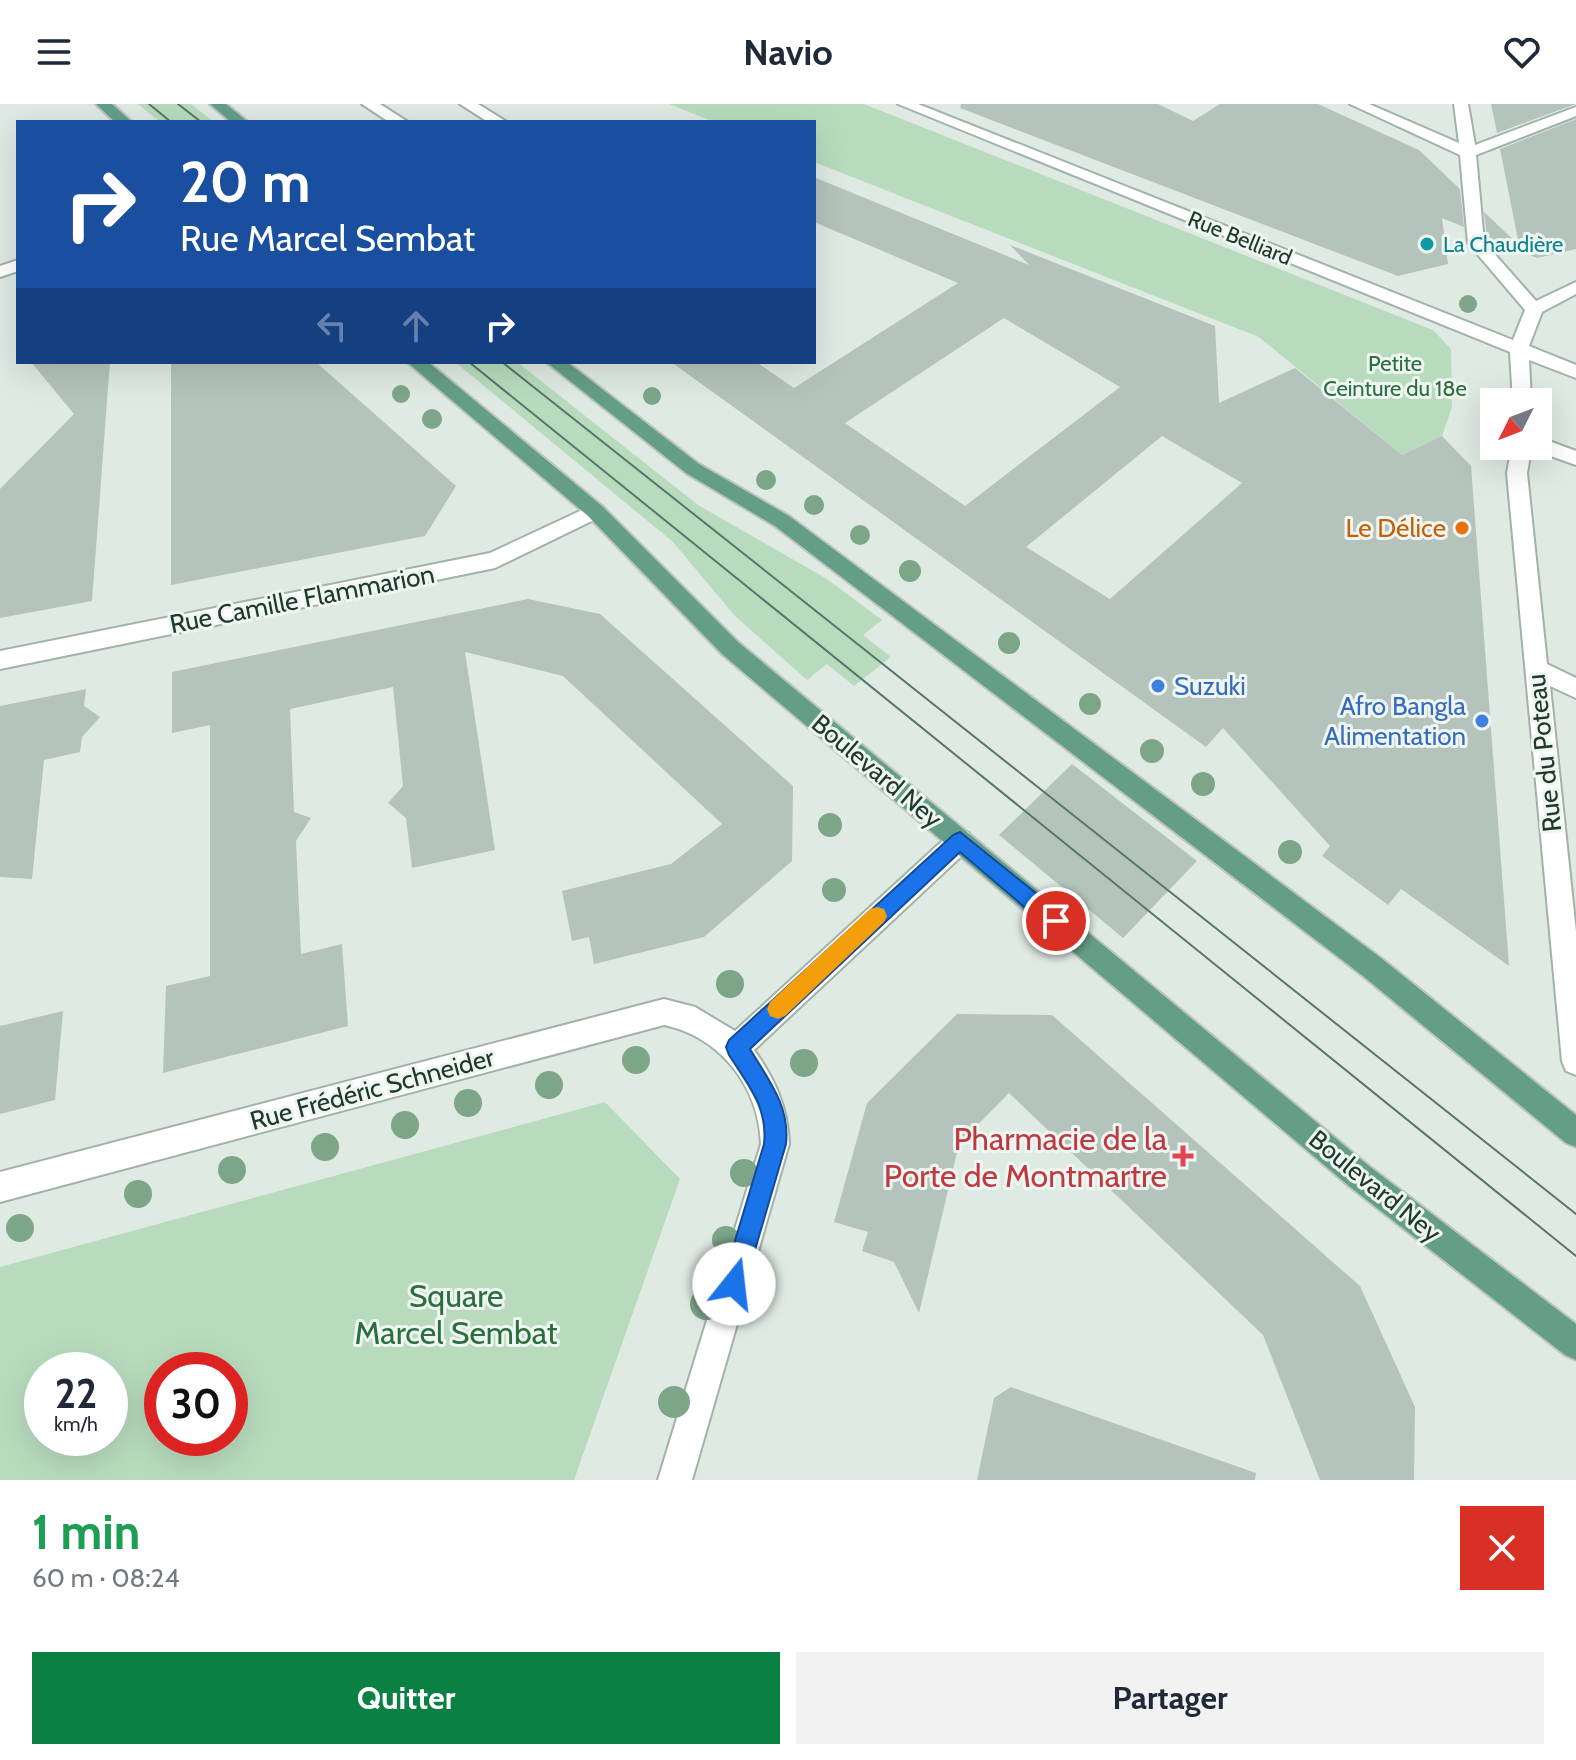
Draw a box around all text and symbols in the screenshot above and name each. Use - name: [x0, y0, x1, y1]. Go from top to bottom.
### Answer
- icon: menu: [32, 30, 76, 74]
- text: Navio: [743, 30, 833, 74]
- icon: heart: [1500, 30, 1544, 74]
- text: 20 m: [180, 148, 310, 216]
- icon: right: [48, 152, 152, 256]
- street label: Rue Belliard: [1184, 205, 1296, 271]
- text: Rue Marcel Sembat: [180, 216, 475, 260]
- place label: La Chaudière: [1443, 231, 1563, 258]
- marker: La Chaudière: [1418, 235, 1436, 253]
- icon: left: [310, 304, 354, 348]
- icon: ahead: [394, 304, 438, 348]
- icon: right: [478, 304, 522, 348]
- park label: Petite Ceinture du 18e: [1323, 350, 1467, 402]
- north arrow: [1480, 388, 1552, 460]
- map controls: [1480, 388, 1552, 460]
- place label: Le Délice: [1345, 512, 1446, 544]
- marker: Le Délice: [1453, 519, 1471, 537]
- street label: Rue Camille Flammarion: [167, 558, 437, 640]
- place label: Suzuki: [1174, 670, 1246, 702]
- street label: Rue du Poteau: [1520, 672, 1568, 834]
- marker: Suzuki: [1149, 677, 1167, 695]
- place label: Afro Bangla Alimentation: [1324, 690, 1467, 752]
- street label: Boulevard Ney: [805, 707, 949, 835]
- marker: Afro Bangla Alimentation: [1473, 712, 1491, 730]
- pin: [1022, 887, 1090, 955]
- icon: arrive: [1034, 899, 1078, 943]
- street label: Rue Frédéric Schneider: [246, 1041, 498, 1137]
- place label: Pharmacie de la Porte de Montmartre: [884, 1119, 1168, 1195]
- street label: Boulevard Ney: [1303, 1123, 1447, 1249]
- marker: Pharmacie de la Porte de Montmartre: [1174, 1147, 1192, 1165]
- position arrow: [692, 1242, 776, 1326]
- park label: Square Marcel Sembat: [354, 1276, 558, 1352]
- speed limit sign: 30: [144, 1352, 248, 1456]
- text: 22: [55, 1369, 97, 1418]
- text: km/h: [54, 1412, 98, 1436]
- text: 1 min: [32, 1503, 140, 1561]
- button: close: [1460, 1506, 1544, 1590]
- text: 60 m · 08:24: [32, 1562, 179, 1594]
- button: Quitter: [32, 1652, 780, 1744]
- button: Partager: [796, 1652, 1544, 1744]

